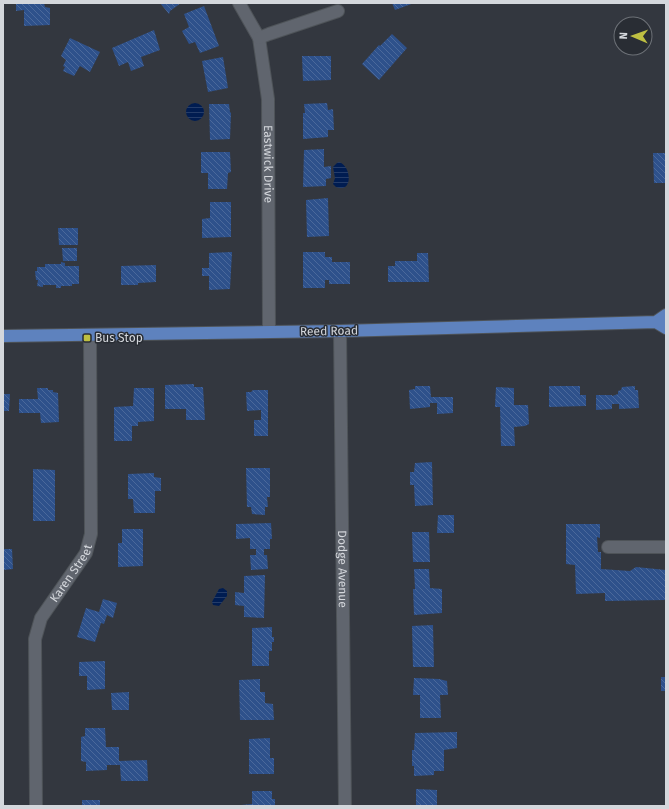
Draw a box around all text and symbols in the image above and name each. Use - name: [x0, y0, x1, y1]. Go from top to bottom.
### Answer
- north arrow: [613, 16, 653, 56]
- text: N: [617, 32, 630, 40]
- street label: Eastwick Drive: [261, 125, 275, 203]
- street label: Reed Road: [300, 323, 358, 339]
- place label: Bus Stop: [95, 331, 143, 345]
- marker: Bus Stop: [82, 333, 92, 343]
- street label: Dodge Avenue: [335, 530, 350, 608]
- street label: Karen Street: [47, 542, 95, 605]

